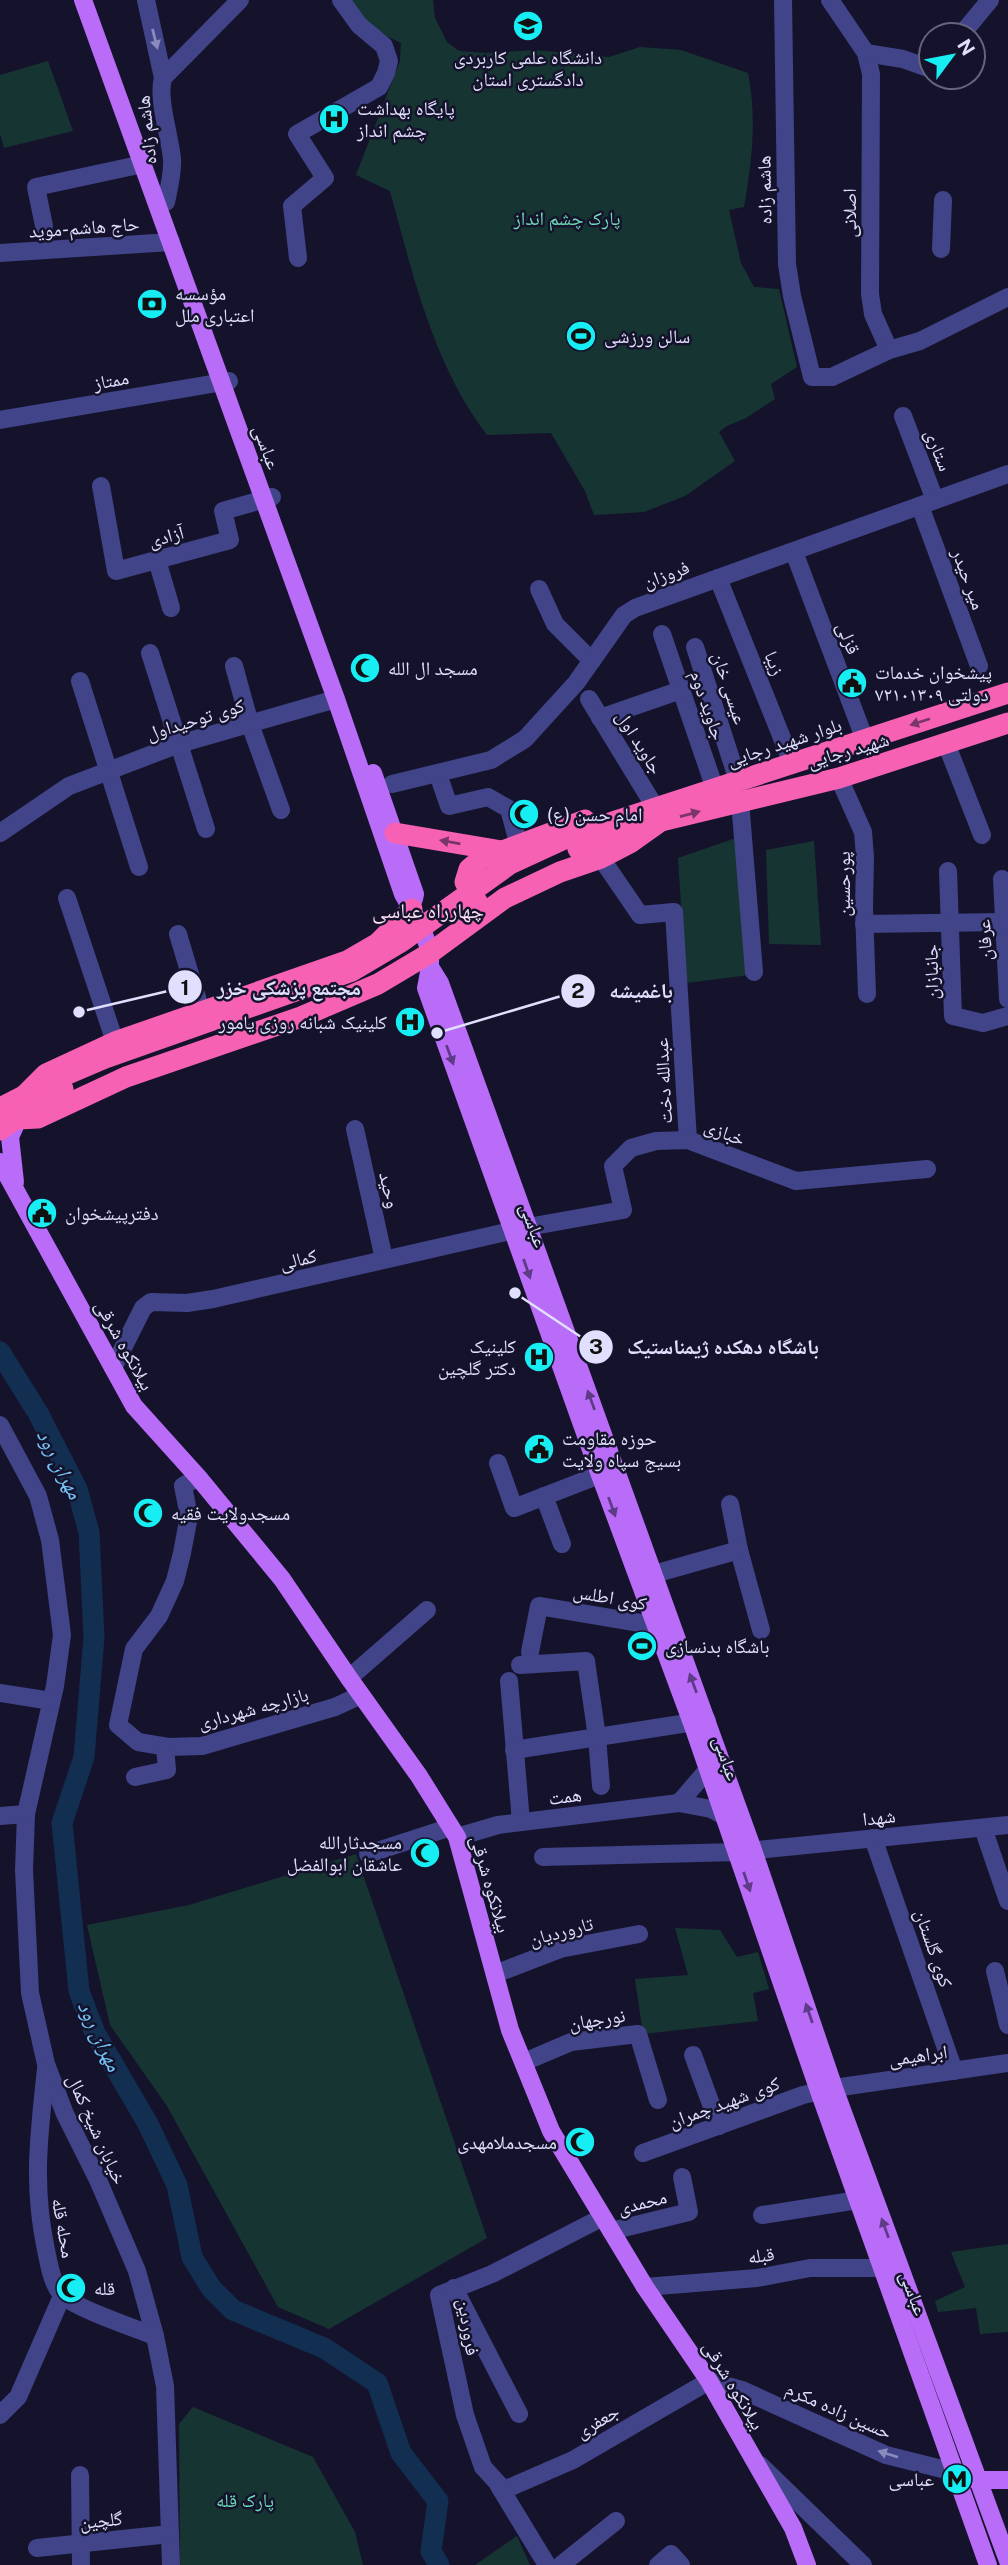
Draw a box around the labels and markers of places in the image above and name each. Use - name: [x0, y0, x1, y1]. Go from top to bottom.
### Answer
- school or university icon: دانشگاه علمی کاربردی دادگستری استان: [511, 9, 545, 43]
- place label: دانشگاه علمی کاربردی دادگستری استان: [454, 46, 602, 91]
- place label: پایگاه بهداشت چشم انداز: [356, 97, 455, 143]
- hospital icon: پایگاه بهداشت چشم انداز: [317, 102, 351, 136]
- place label: مؤسسه اعتباری ملل: [175, 282, 255, 327]
- bank icon: مؤسسه اعتباری ملل: [135, 287, 169, 321]
- sports icon: سالن ورزشی: [564, 319, 598, 353]
- place label: سالن ورزشی: [604, 325, 690, 348]
- mosque icon: مسجد ال الله: [348, 651, 382, 685]
- place label: مسجد ال الله: [388, 657, 478, 680]
- place label: پیشخوان خدمات دولتی ۷۲۱۰۱۳۰۹: [875, 661, 992, 706]
- public building icon: پیشخوان خدمات دولتی ۷۲۱۰۱۳۰۹: [835, 666, 869, 700]
- mosque icon: امام حسن (ع): [507, 797, 541, 831]
- place label: امام حسن (ع): [547, 803, 642, 828]
- callout: مجتمع پزشکی خزر: [168, 966, 375, 1008]
- callout: باغمیشه: [560, 970, 687, 1012]
- hospital icon: کلینیک شبانه روزی یامور: [393, 1005, 427, 1039]
- place label: کلینیک شبانه روزی یامور: [217, 1011, 387, 1034]
- public building icon: دفترپیشخوان: [25, 1196, 59, 1230]
- place label: دفترپیشخوان: [65, 1202, 159, 1225]
- callout: باشگاه دهکده ژیمناستیک: [578, 1326, 833, 1368]
- place label: کلینیک دکتر گلچین: [438, 1335, 516, 1380]
- hospital icon: کلینیک دکتر گلچین: [522, 1340, 556, 1374]
- place label: حوزه مقاومت بسیج سپاه ولایت: [562, 1427, 681, 1473]
- public building icon: حوزه مقاومت بسیج سپاه ولایت: [522, 1432, 556, 1466]
- mosque icon: مسجدولایت فقیه: [131, 1496, 165, 1530]
- place label: مسجدولایت فقیه: [171, 1502, 290, 1525]
- sports icon: باشگاه بدنسازی: [625, 1629, 659, 1663]
- place label: باشگاه بدنسازی: [665, 1635, 769, 1658]
- place label: مسجدثارالله عاشقان ابوالفضل: [287, 1831, 402, 1876]
- mosque icon: مسجدثارالله عاشقان ابوالفضل: [408, 1836, 442, 1870]
- mosque icon: مسجدملامهدی: [563, 2125, 597, 2159]
- place label: مسجدملامهدی: [457, 2131, 557, 2154]
- mosque icon: قله: [54, 2271, 88, 2305]
- place label: قله: [94, 2277, 115, 2299]
- metro station icon: عباسی: [940, 2462, 974, 2496]
- place label: عباسی: [888, 2468, 934, 2491]

